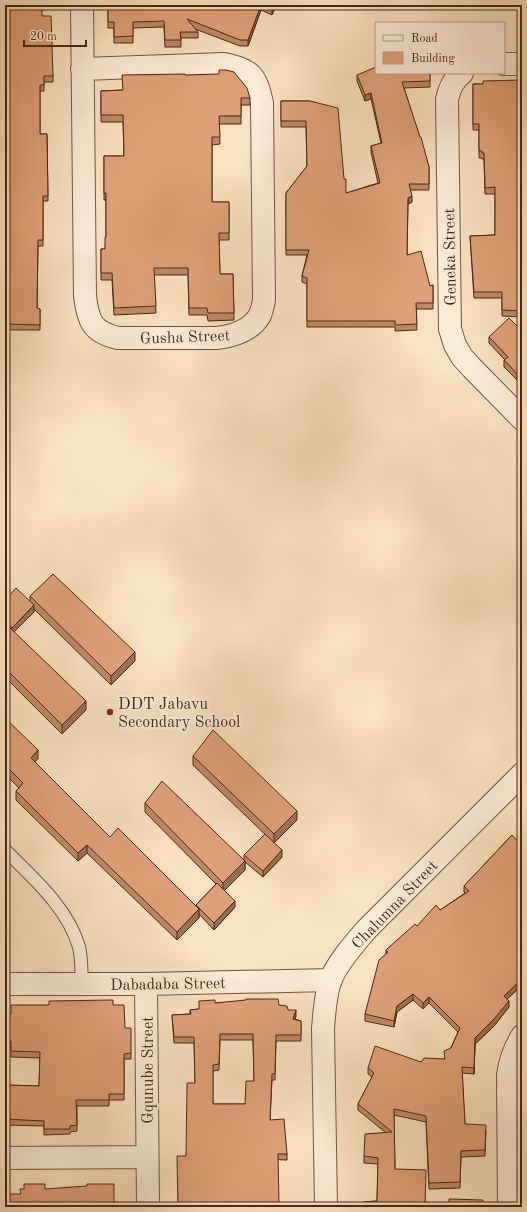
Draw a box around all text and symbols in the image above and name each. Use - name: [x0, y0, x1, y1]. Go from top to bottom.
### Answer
- scale bar: [24, 22, 86, 48]
- legend: [375, 22, 505, 74]
- text: 20 m: [30, 31, 57, 43]
- text: Road: [411, 33, 438, 45]
- text: Building: [411, 53, 455, 65]
- street label: Geneka Street: [442, 207, 460, 306]
- street label: Gusha Street: [140, 328, 231, 348]
- place label: DDT Jabavu Secondary School: [118, 697, 240, 731]
- marker: DDT Jabavu Secondary School: [105, 707, 115, 717]
- street label: Chalumna Street: [349, 858, 442, 953]
- street label: Dabadaba Street: [110, 976, 226, 994]
- street label: Gqunube Street: [141, 1016, 157, 1124]

